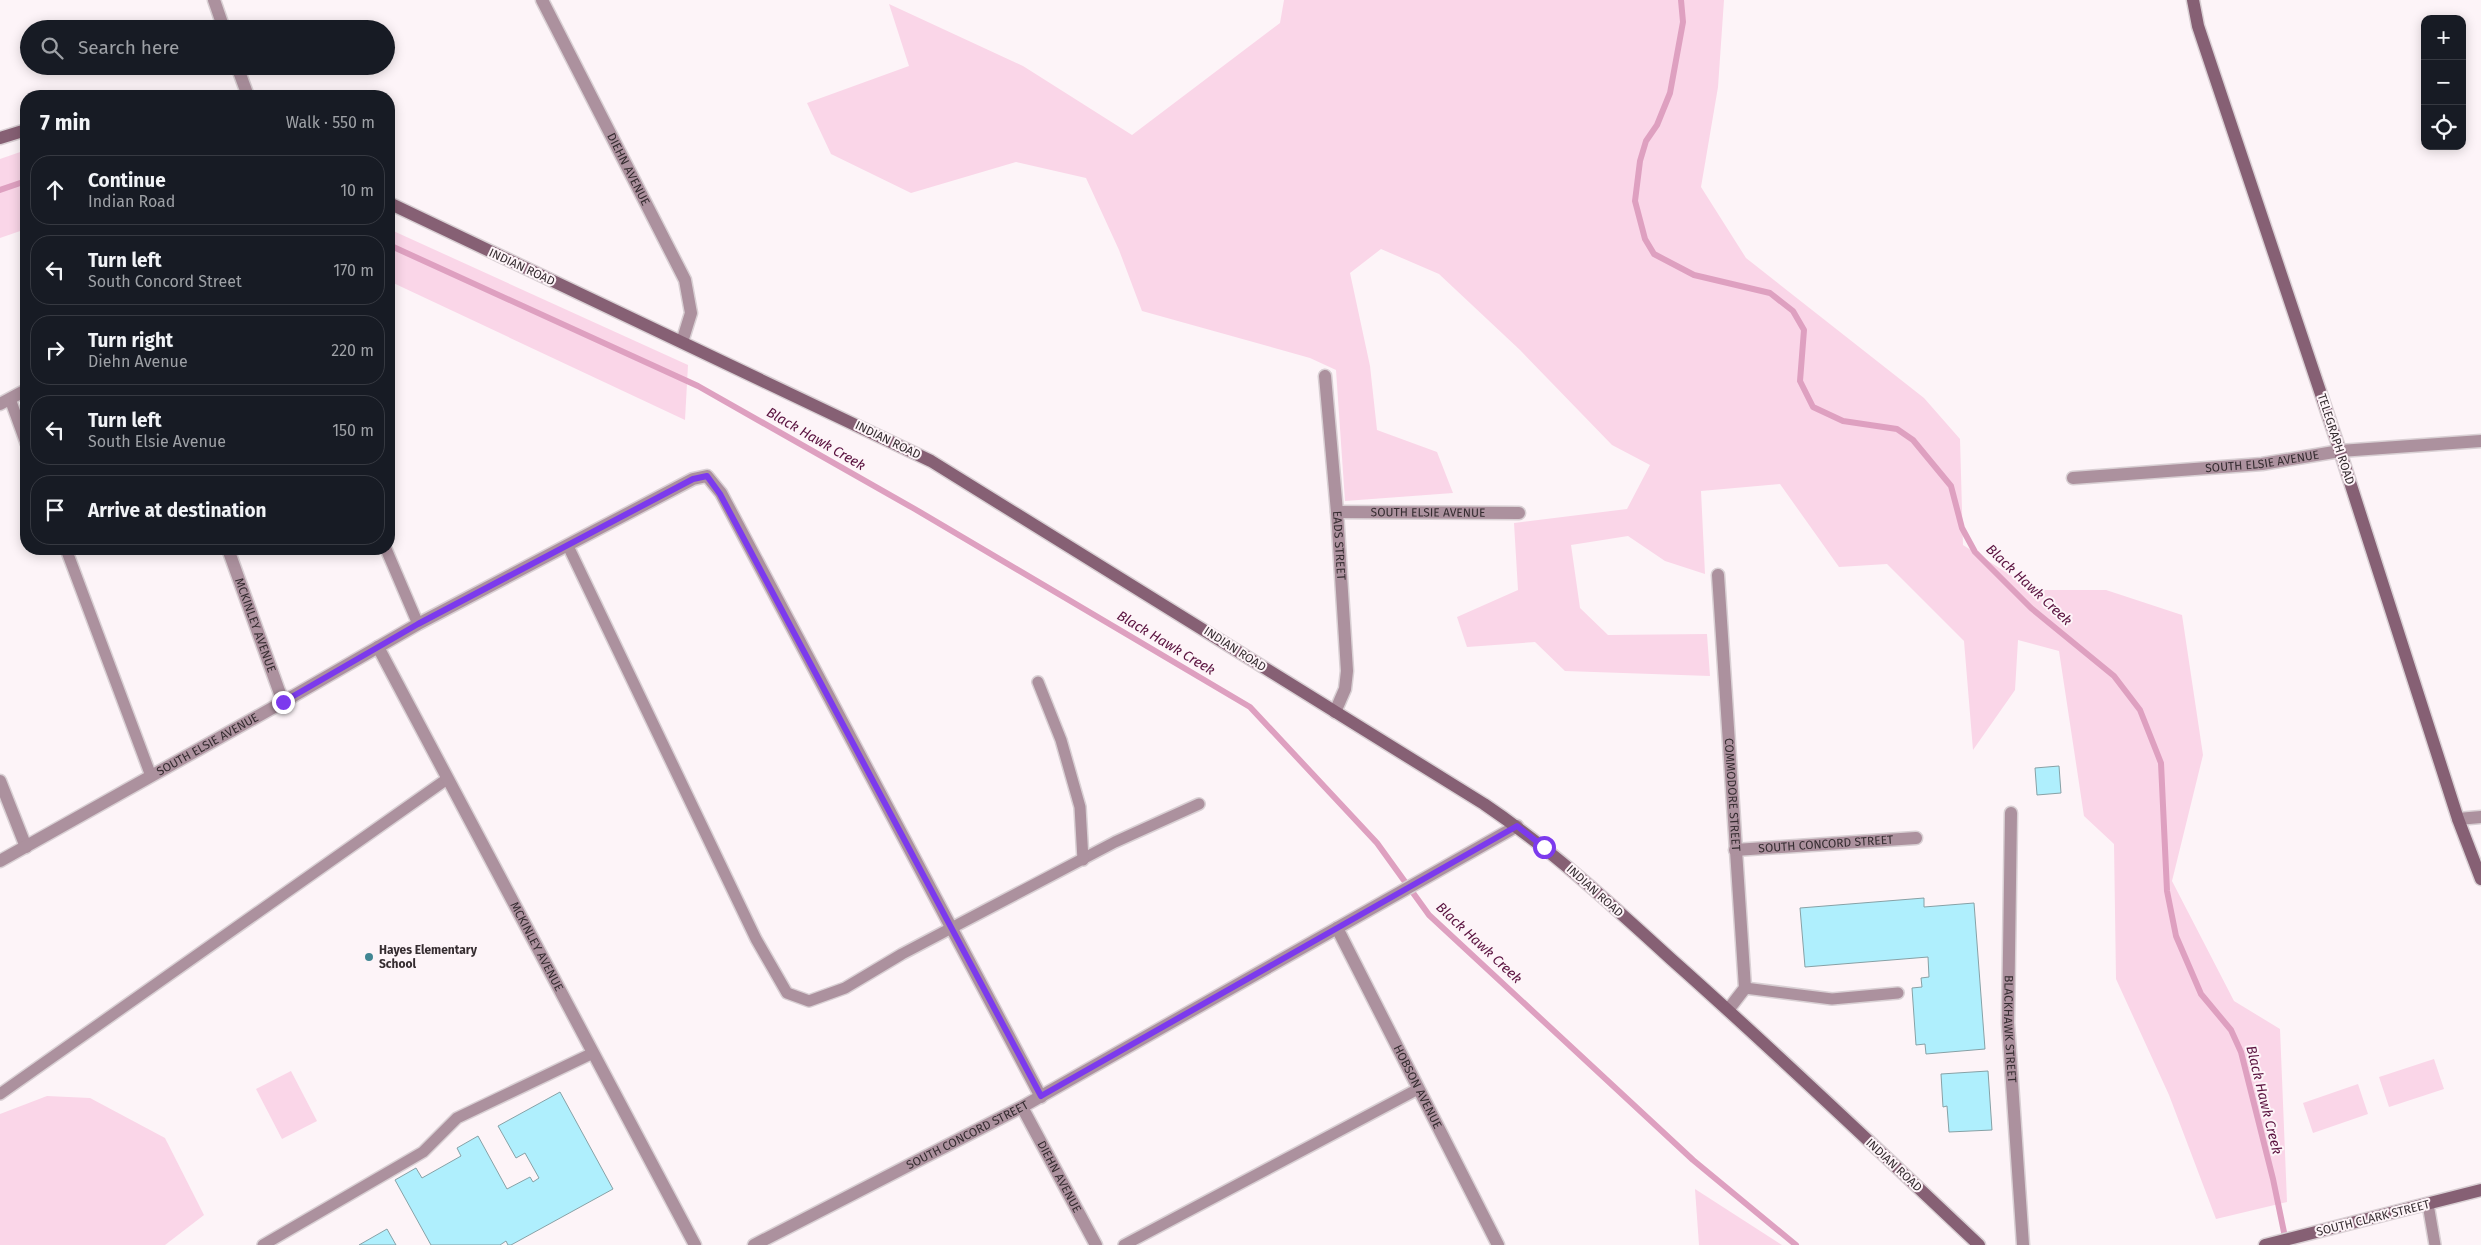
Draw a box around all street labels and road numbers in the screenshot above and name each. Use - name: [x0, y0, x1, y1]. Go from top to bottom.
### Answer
- street label: DIEHN AVENUE: [604, 131, 653, 208]
- street label: INDIAN ROAD: [487, 246, 557, 289]
- street label: TELEGRAPH ROAD: [2315, 392, 2357, 487]
- street label: INDIAN ROAD: [853, 418, 923, 462]
- street label: SOUTH ELSIE AVENUE: [2205, 448, 2320, 475]
- street label: SOUTH ELSIE AVENUE: [1371, 505, 1485, 520]
- street label: EADS STREET: [1330, 510, 1348, 581]
- street label: MCKINLEY AVENUE: [232, 576, 279, 674]
- street label: INDIAN ROAD: [1201, 624, 1269, 674]
- street label: SOUTH ELSIE AVENUE: [154, 710, 261, 779]
- street label: COMMODORE STREET: [1722, 738, 1743, 852]
- street label: SOUTH CONCORD STREET: [1758, 832, 1894, 855]
- street label: INDIAN ROAD: [1564, 862, 1626, 920]
- street label: MCKINLEY AVENUE: [507, 899, 566, 994]
- street label: BLACKHAWK STREET: [2001, 975, 2019, 1084]
- street label: HOBSON AVENUE: [1390, 1042, 1445, 1131]
- street label: SOUTH CONCORD STREET: [904, 1097, 1031, 1172]
- street label: INDIAN ROAD: [1863, 1136, 1925, 1195]
- street label: DIEHN AVENUE: [1034, 1138, 1084, 1215]
- street label: SOUTH CLARK STREET: [2315, 1197, 2432, 1239]

